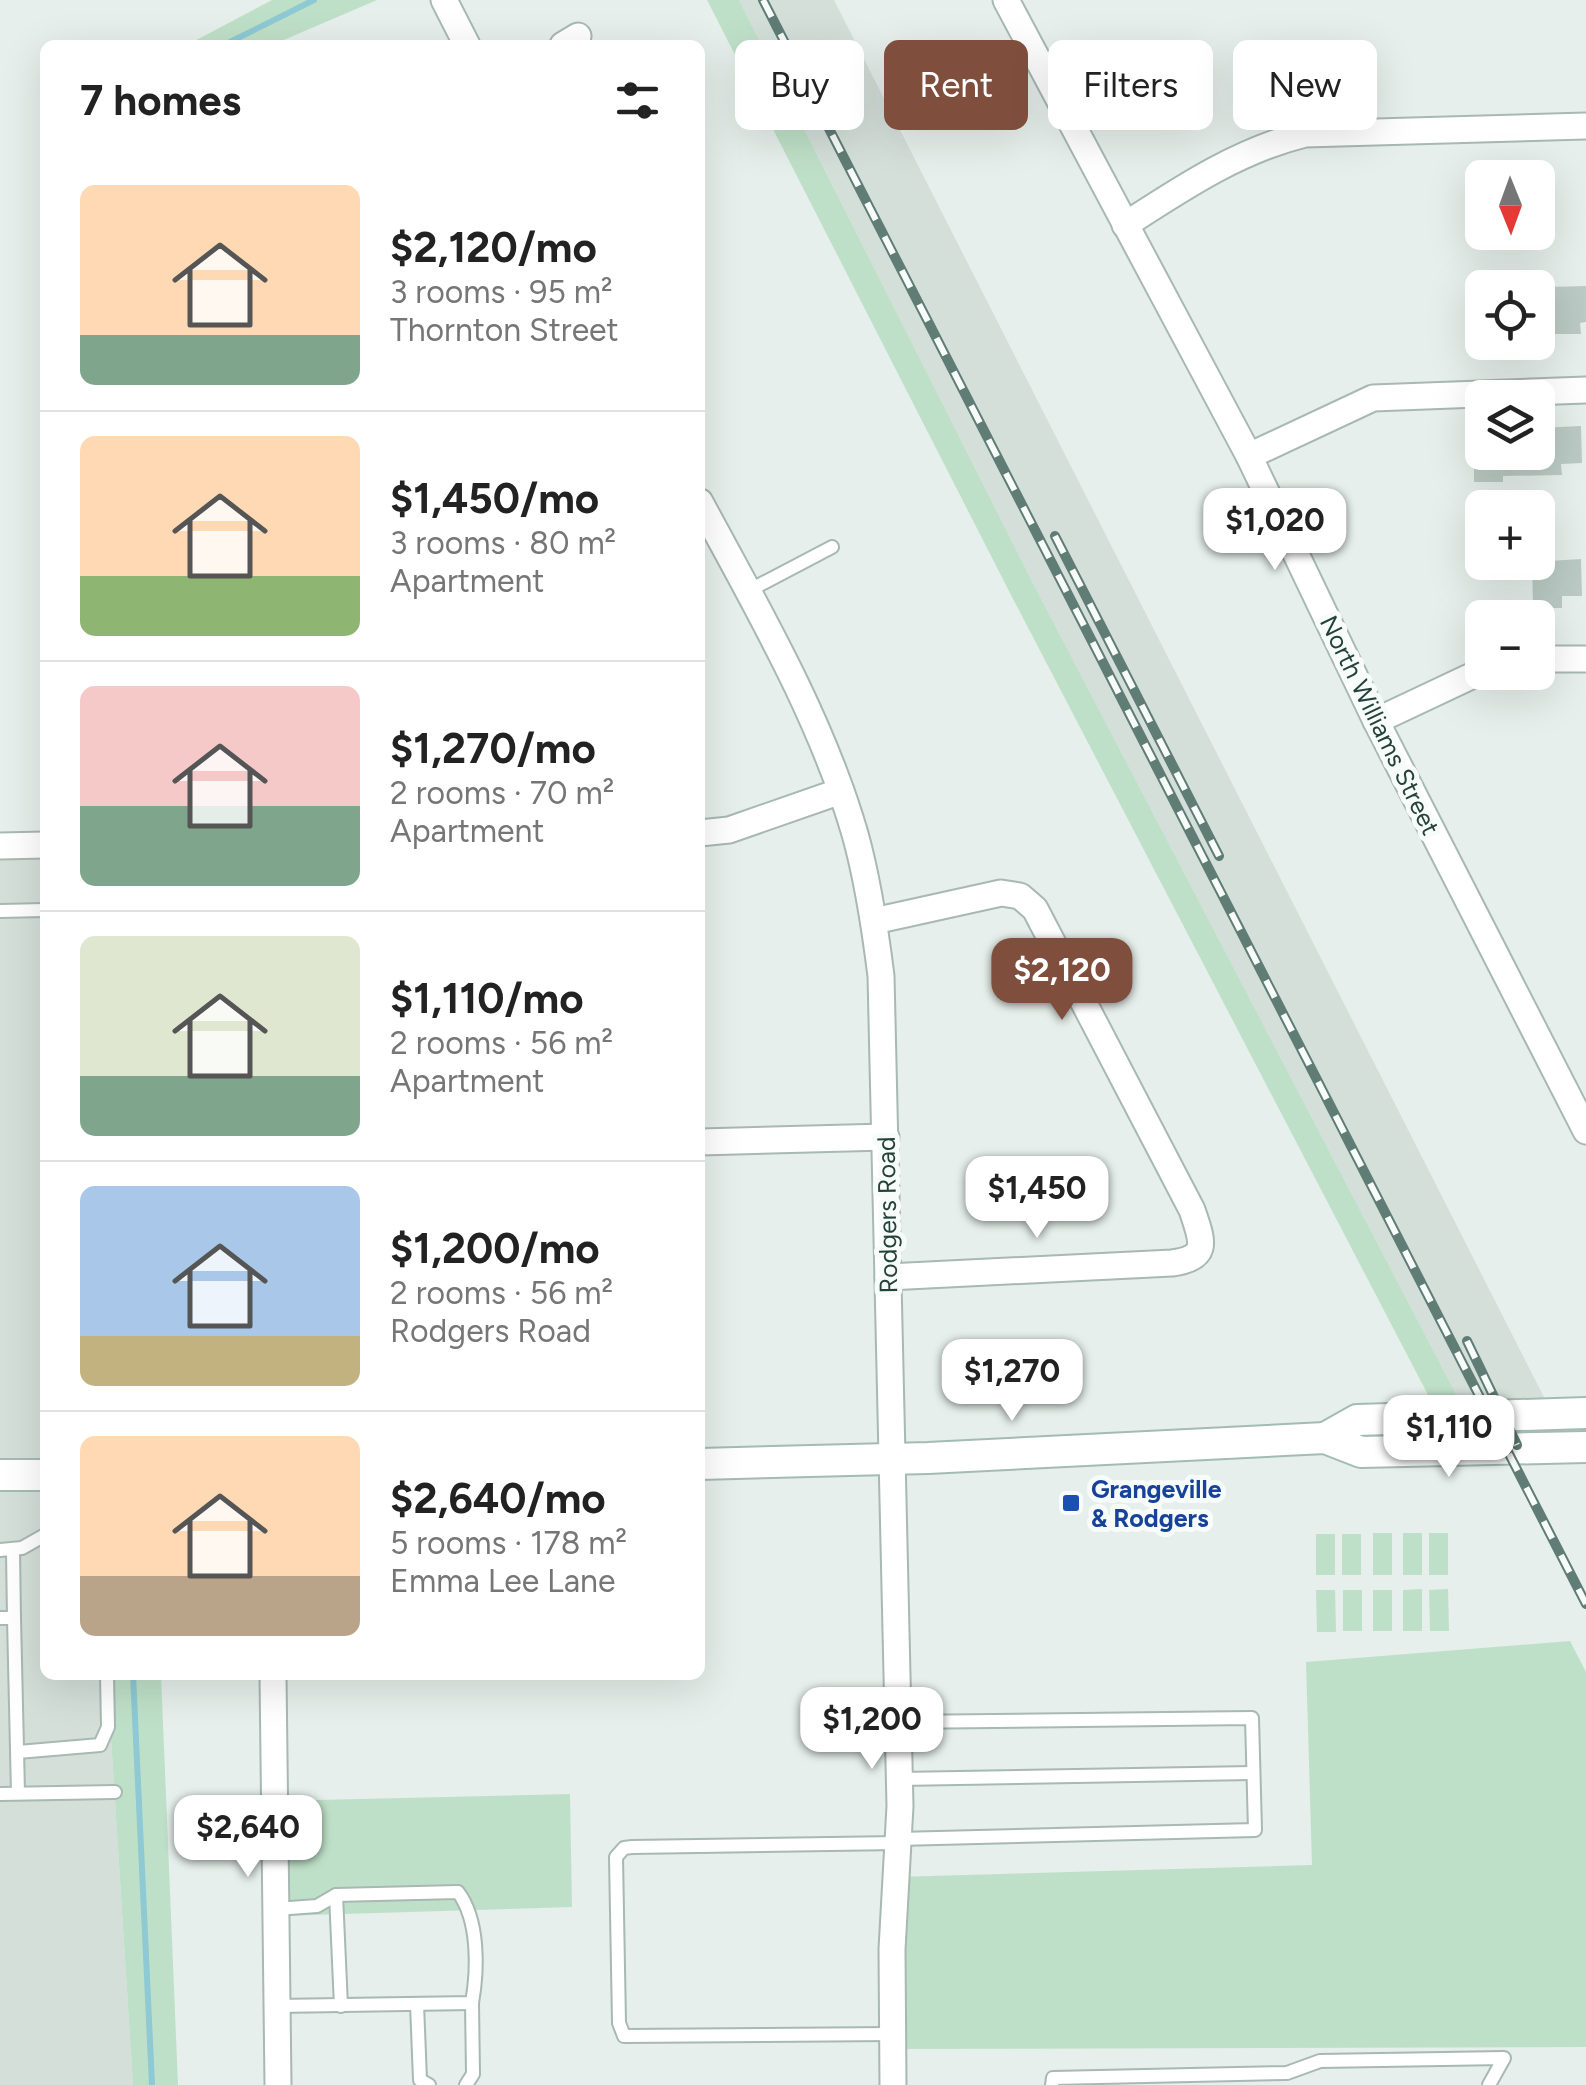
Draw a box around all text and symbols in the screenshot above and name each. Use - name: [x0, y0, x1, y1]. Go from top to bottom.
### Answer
- chip: Buy: [735, 40, 864, 130]
- chip: Rent: [884, 40, 1028, 130]
- chip: Filters: [1048, 40, 1213, 130]
- chip: New: [1233, 40, 1377, 130]
- icon: filters: [610, 73, 665, 128]
- text: 7 homes: [80, 75, 241, 126]
- north arrow: [1465, 160, 1555, 250]
- map controls: [1465, 160, 1555, 690]
- text: $2,120/mo: [390, 222, 597, 273]
- icon: home: [160, 225, 280, 345]
- button: locate: [1465, 270, 1555, 360]
- text: 3 rooms · 95 m²: [390, 273, 613, 311]
- text: Thornton Street: [390, 311, 619, 349]
- button: layers: [1465, 380, 1555, 470]
- text: $1,450/mo: [390, 473, 599, 524]
- icon: home: [160, 476, 280, 596]
- pin: $1,020: [1194, 488, 1356, 573]
- button: +: [1465, 490, 1555, 580]
- text: $1,020: [1225, 501, 1325, 539]
- text: 3 rooms · 80 m²: [390, 524, 616, 562]
- text: Apartment: [390, 562, 544, 600]
- button: −: [1465, 600, 1555, 690]
- street label: North Williams Street: [1314, 610, 1446, 840]
- text: $1,270/mo: [390, 723, 596, 774]
- icon: home: [160, 726, 280, 846]
- text: 2 rooms · 70 m²: [390, 774, 614, 812]
- text: Apartment: [390, 812, 544, 850]
- pin: $2,120: [981, 938, 1143, 1023]
- text: $2,120: [1013, 951, 1111, 989]
- text: $1,110/mo: [390, 973, 584, 1024]
- icon: home: [160, 976, 280, 1096]
- text: 2 rooms · 56 m²: [390, 1024, 613, 1062]
- text: Apartment: [390, 1062, 544, 1100]
- street label: Rodgers Road: [871, 1136, 903, 1294]
- pin: $1,450: [956, 1156, 1118, 1241]
- text: $1,450: [987, 1169, 1087, 1207]
- text: $1,200/mo: [390, 1223, 600, 1274]
- icon: home: [160, 1226, 280, 1346]
- text: 2 rooms · 56 m²: [390, 1274, 613, 1312]
- text: Rodgers Road: [390, 1312, 591, 1350]
- pin: $1,270: [931, 1339, 1093, 1424]
- text: $1,270: [964, 1352, 1060, 1390]
- pin: $1,110: [1368, 1395, 1530, 1480]
- text: $1,110: [1405, 1408, 1493, 1446]
- text: $2,640/mo: [390, 1473, 606, 1524]
- place label: Grangeville & Rodgers: [1091, 1474, 1222, 1533]
- icon: home: [160, 1476, 280, 1596]
- marker: Grangeville & Rodgers: [1060, 1492, 1082, 1514]
- text: 5 rooms · 178 m²: [390, 1524, 627, 1562]
- text: Emma Lee Lane: [390, 1562, 615, 1600]
- pin: $1,200: [791, 1687, 953, 1772]
- text: $1,200: [822, 1700, 922, 1738]
- pin: $2,640: [167, 1795, 329, 1880]
- text: $2,640: [196, 1808, 300, 1846]

